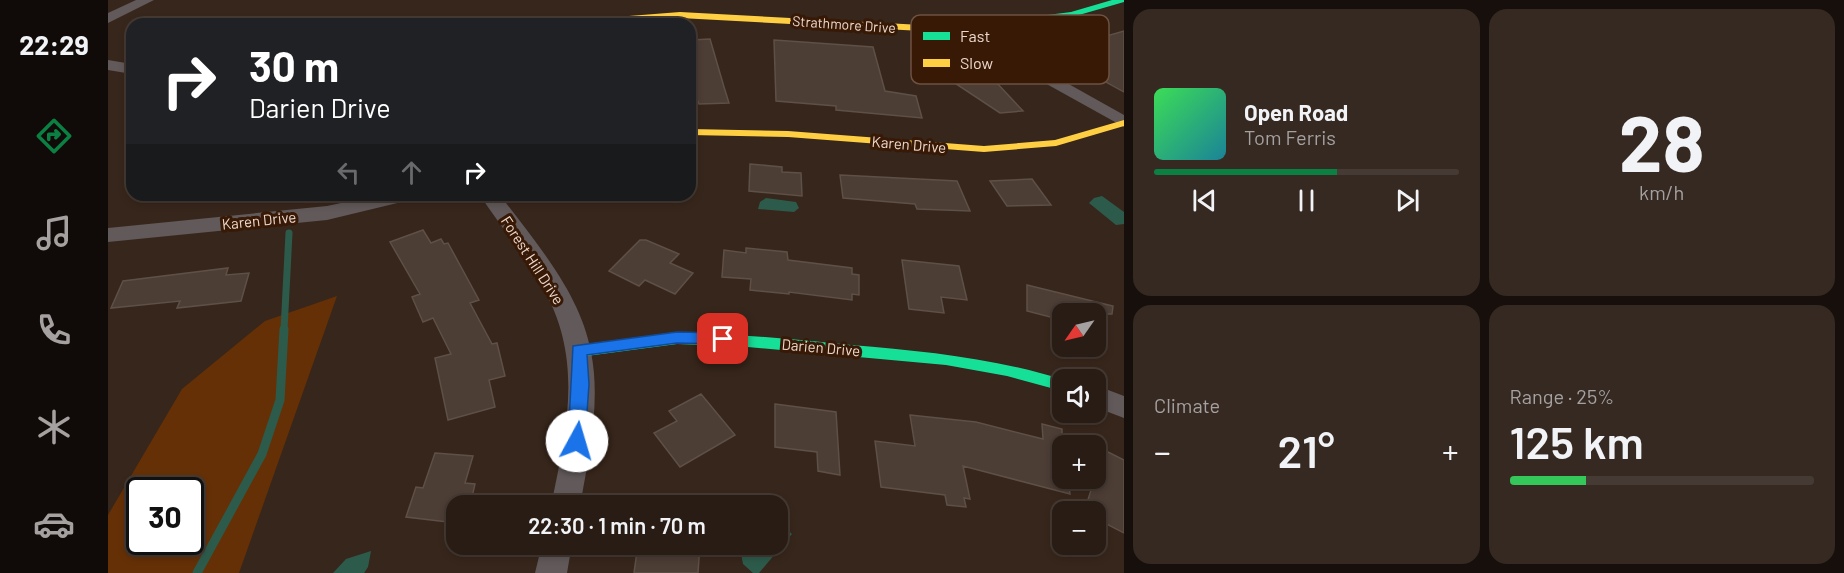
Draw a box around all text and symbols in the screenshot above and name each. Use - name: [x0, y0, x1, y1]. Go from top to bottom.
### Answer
- street label: Strathmore Drive: [792, 12, 896, 36]
- legend: [911, 15, 1109, 84]
- text: Fast: [960, 26, 990, 45]
- text: 22:29: [19, 28, 89, 60]
- text: 30 m: [249, 40, 339, 90]
- icon: right: [150, 42, 228, 120]
- text: Slow: [960, 53, 993, 72]
- text: Darien Drive: [249, 91, 391, 123]
- text: 28: [1619, 94, 1705, 188]
- text: Open Road: [1244, 99, 1348, 125]
- icon: directions: [33, 115, 75, 157]
- text: Tom Ferris: [1244, 125, 1336, 149]
- street label: Karen Drive: [871, 132, 947, 156]
- icon: left: [332, 156, 365, 189]
- icon: ahead: [395, 156, 428, 189]
- icon: right: [458, 156, 491, 189]
- text: km/h: [1639, 180, 1684, 204]
- icon: previous: [1188, 184, 1221, 217]
- icon: pause: [1290, 184, 1323, 217]
- icon: next: [1391, 184, 1424, 217]
- street label: Karen Drive: [221, 207, 297, 233]
- icon: music: [33, 212, 75, 254]
- street label: Forest Hill Drive: [498, 212, 568, 308]
- north arrow: [1052, 303, 1106, 357]
- map controls: [1052, 303, 1106, 555]
- icon: phone: [33, 309, 75, 351]
- pin: [697, 313, 748, 364]
- icon: arrive: [706, 322, 739, 355]
- street label: Darien Drive: [781, 335, 861, 359]
- button: sound: [1052, 369, 1106, 423]
- text: Range · 25%: [1510, 384, 1614, 408]
- text: Climate: [1154, 393, 1220, 417]
- icon: climate: [33, 406, 75, 448]
- position arrow: [545, 409, 609, 473]
- text: 125 km: [1510, 414, 1644, 468]
- text: 21°: [1278, 423, 1335, 477]
- text: −: [1154, 431, 1171, 471]
- text: +: [1442, 431, 1458, 471]
- button: +: [1052, 435, 1106, 489]
- speed limit sign: 30: [126, 477, 204, 555]
- button: −: [1052, 501, 1106, 555]
- icon: car: [33, 503, 75, 545]
- text: 22:30 · 1 min · 70 m: [528, 512, 706, 538]

